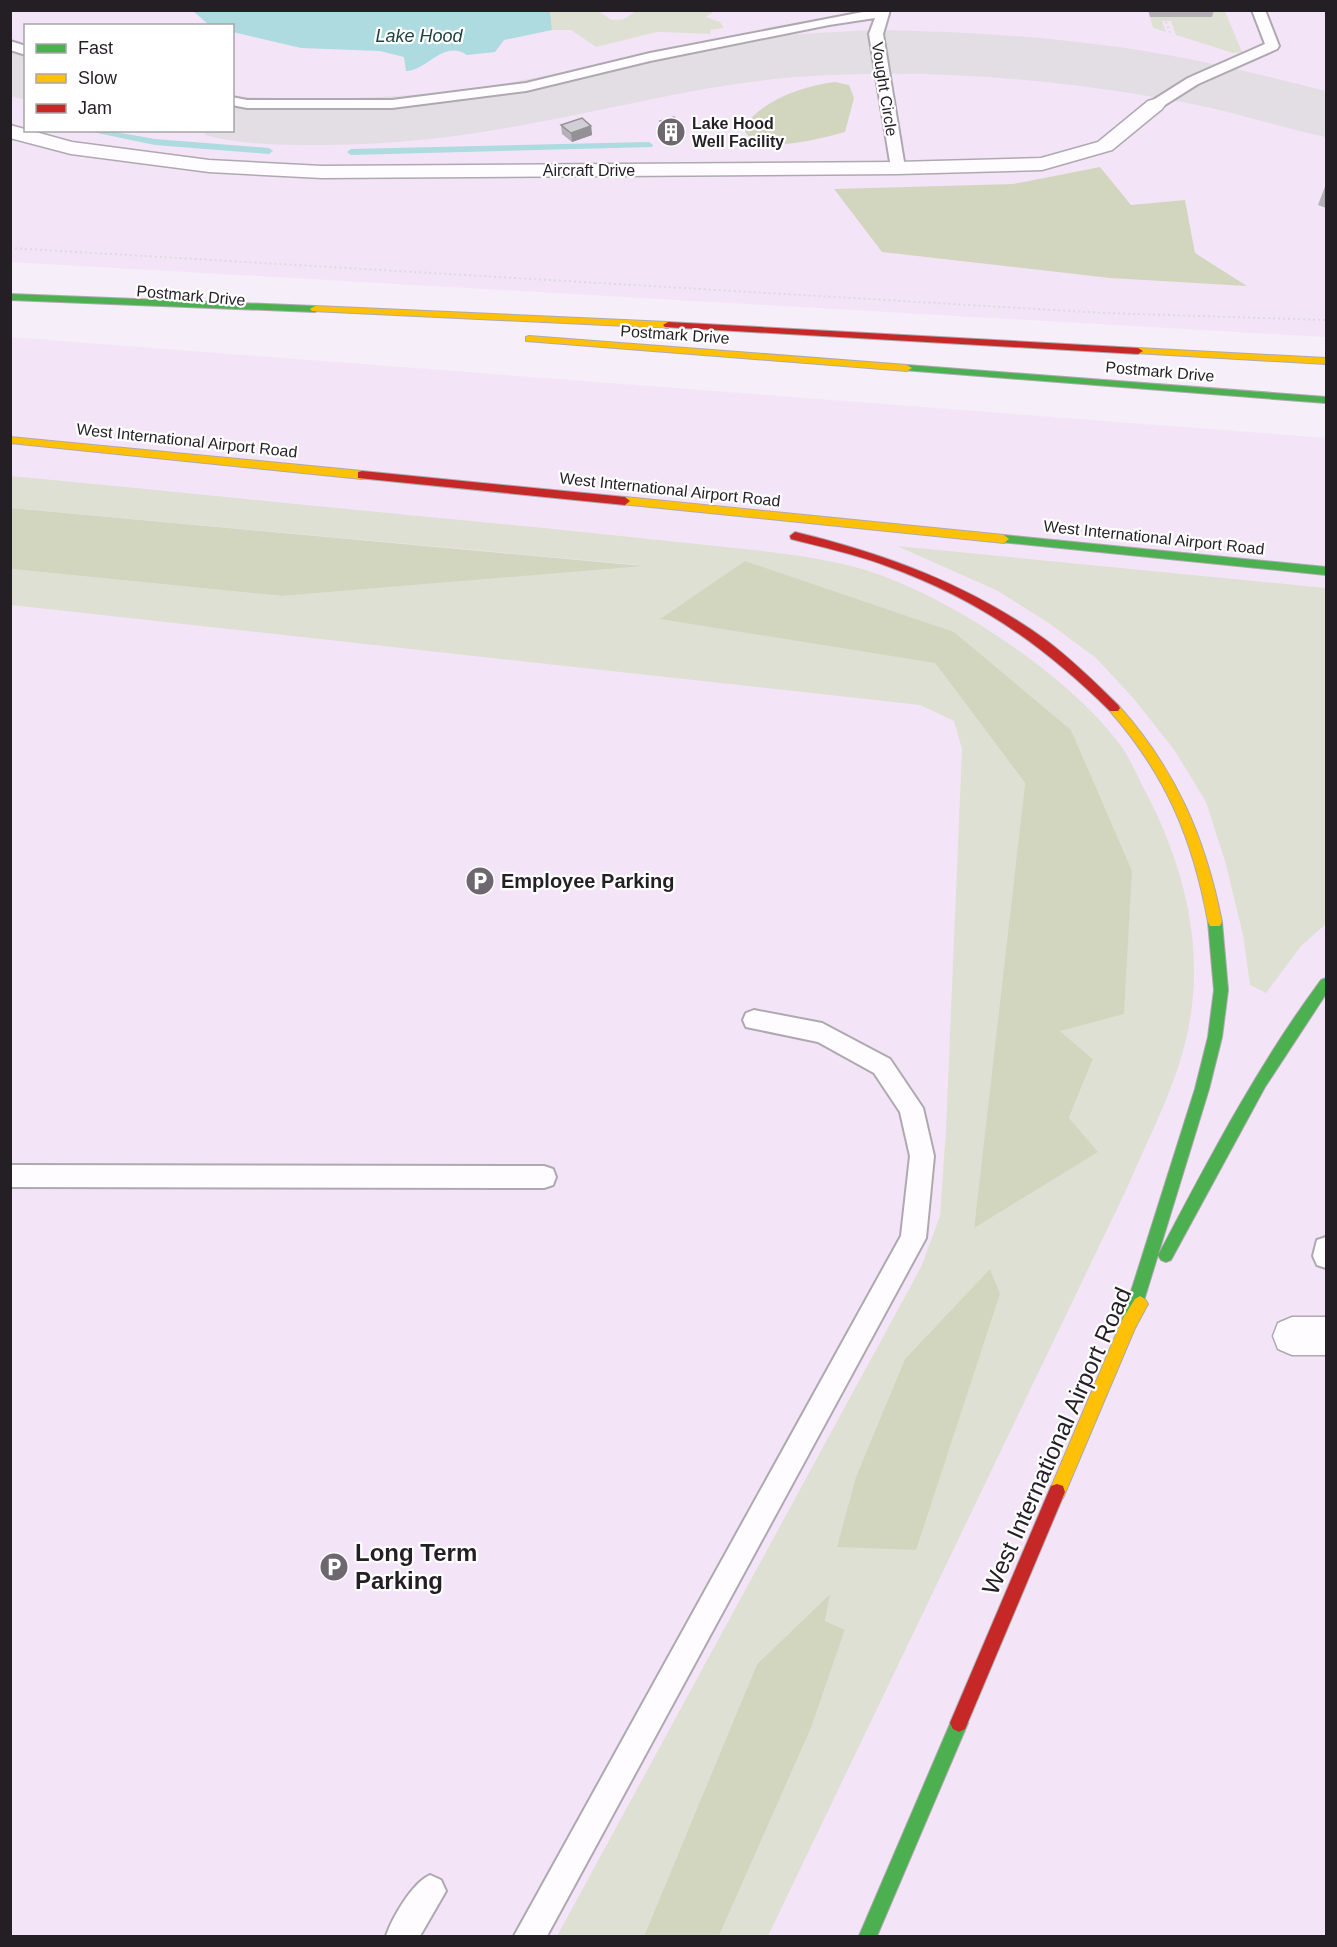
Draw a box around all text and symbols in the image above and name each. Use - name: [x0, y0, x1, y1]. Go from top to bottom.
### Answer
- legend: [24, 24, 234, 132]
- water label: Lake Hood: [375, 26, 464, 46]
- text: Fast: [78, 38, 113, 58]
- street label: Vought Circle: [869, 41, 900, 138]
- text: Slow: [78, 68, 118, 88]
- text: Jam: [78, 98, 112, 118]
- place label: Lake Hood Well Facility: [692, 115, 784, 150]
- building icon: Lake Hood Well Facility: [655, 116, 687, 148]
- street label: Aircraft Drive: [543, 162, 635, 179]
- street label: Postmark Drive: [136, 282, 246, 309]
- street label: Postmark Drive: [620, 322, 730, 347]
- street label: Postmark Drive: [1105, 358, 1215, 385]
- street label: West International Airport Road: [76, 420, 298, 461]
- street label: West International Airport Road: [559, 469, 781, 510]
- street label: West International Airport Road: [1043, 517, 1265, 558]
- parking icon: Employee Parking: [464, 865, 496, 897]
- place label: Employee Parking: [501, 870, 674, 892]
- street label: West International Airport Road: [976, 1283, 1137, 1598]
- place label: Long Term Parking: [355, 1539, 477, 1594]
- parking icon: Long Term Parking: [318, 1551, 350, 1583]

